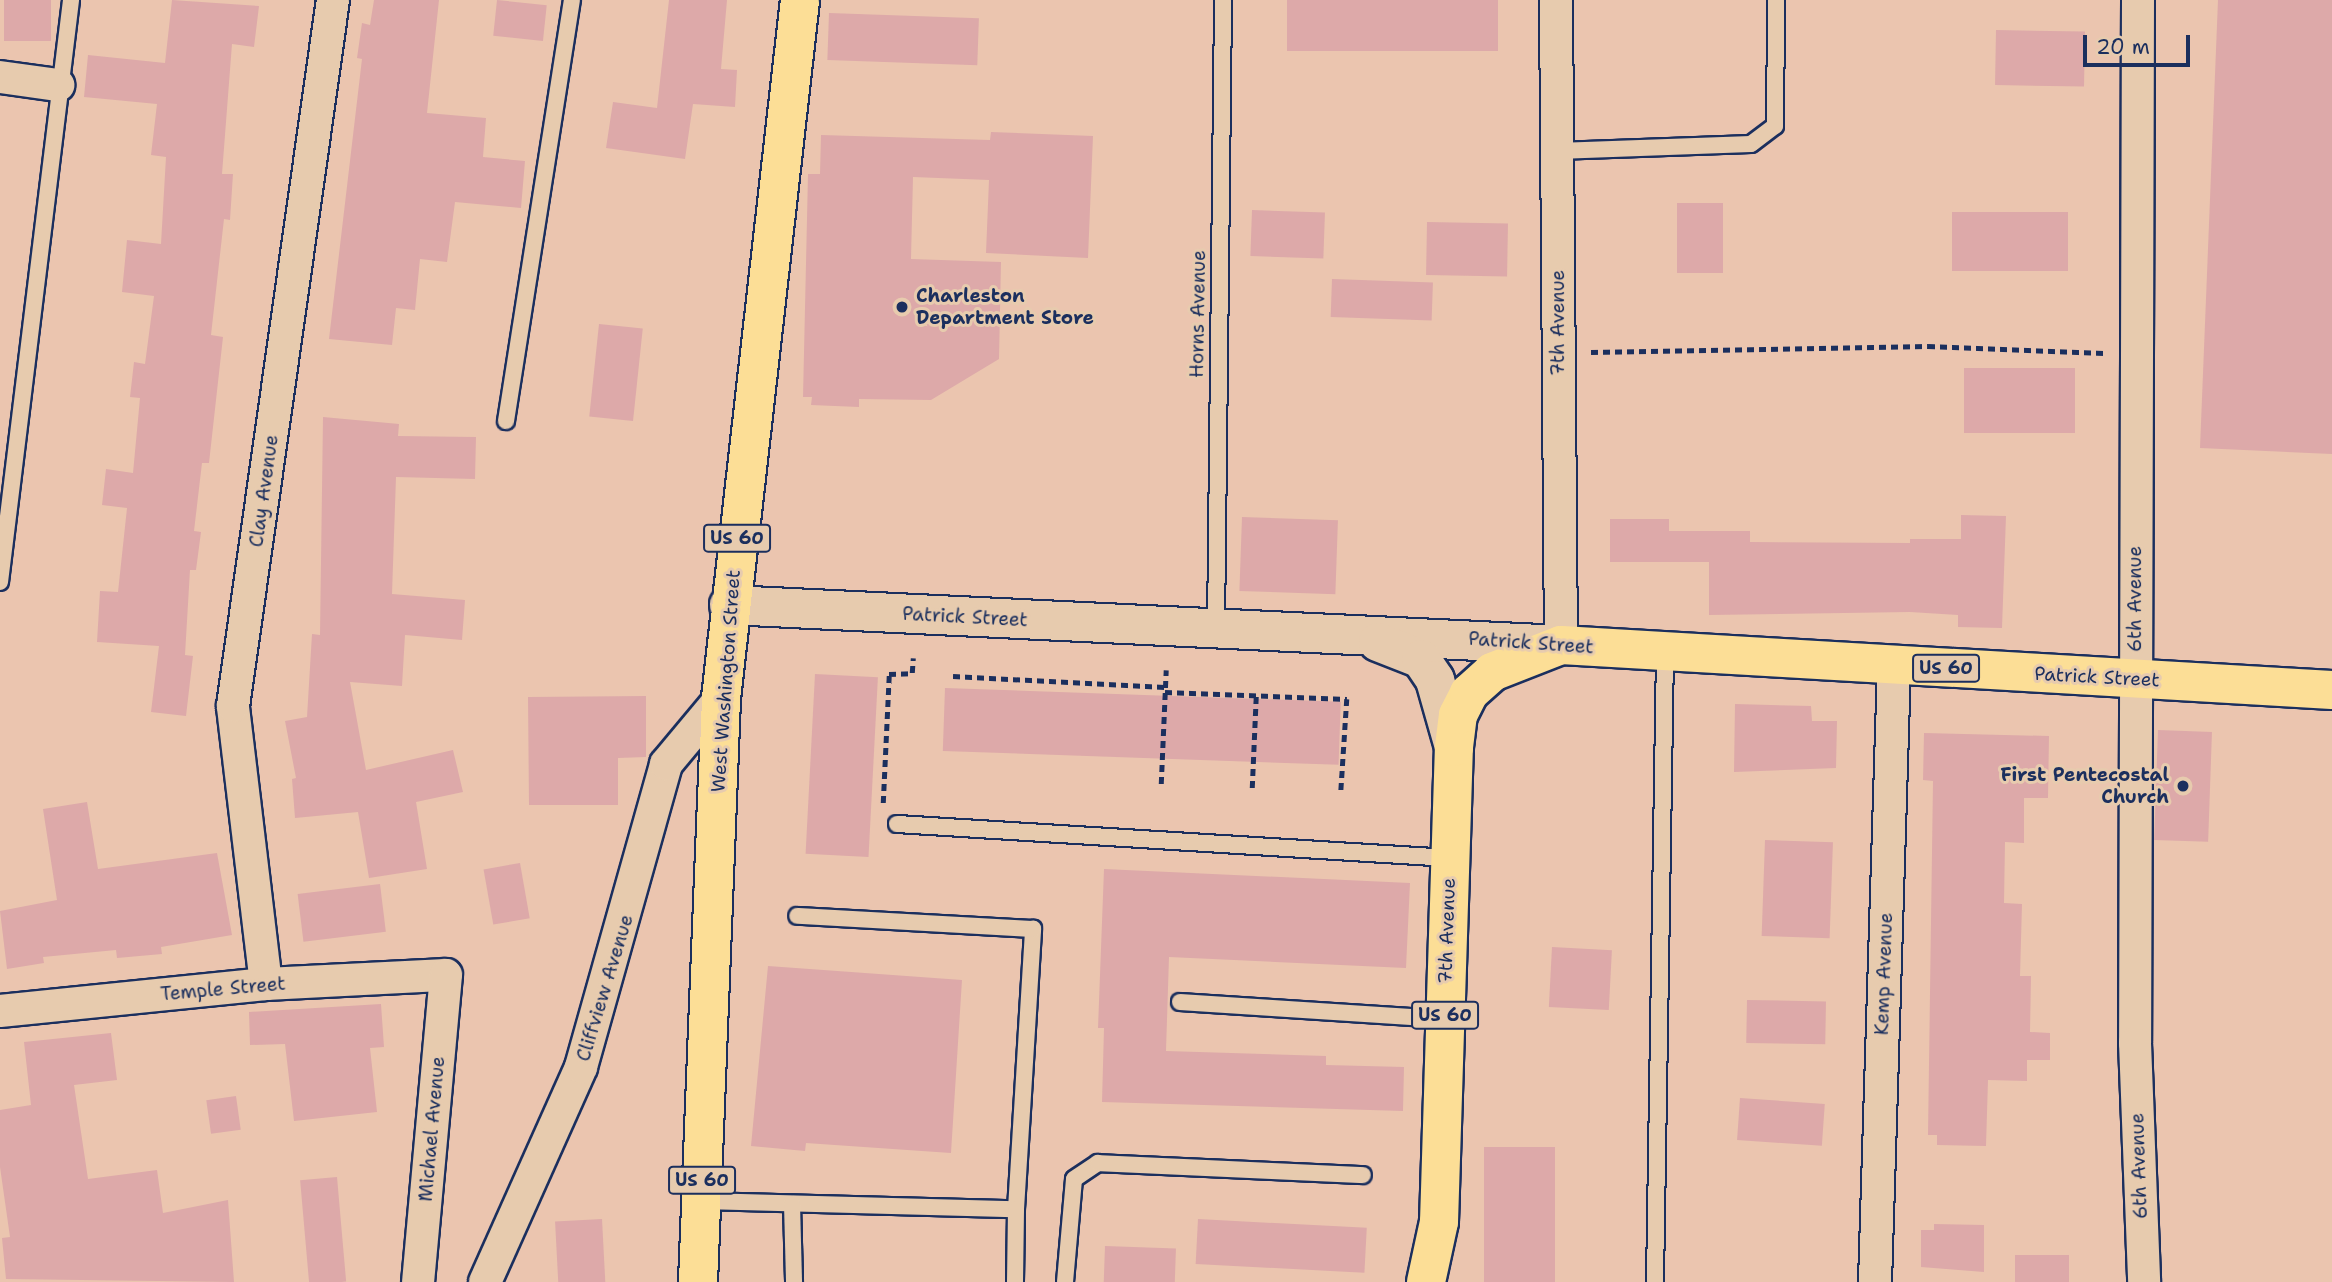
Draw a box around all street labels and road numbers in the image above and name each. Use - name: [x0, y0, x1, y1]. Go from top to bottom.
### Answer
- street label: Horns Avenue: [1185, 250, 1211, 378]
- street label: 7th Avenue: [1547, 270, 1569, 376]
- street label: Clay Avenue: [245, 433, 283, 549]
- road number: US 60: [702, 524, 772, 552]
- street label: 6th Avenue: [2124, 546, 2146, 652]
- street label: West Washington Street: [707, 569, 745, 793]
- street label: Patrick Street: [902, 602, 1028, 632]
- street label: Patrick Street: [1468, 627, 1594, 659]
- road number: US 60: [1911, 654, 1981, 682]
- street label: Patrick Street: [2034, 662, 2160, 692]
- street label: 7th Avenue: [1434, 877, 1460, 985]
- street label: Cliffview Avenue: [572, 912, 638, 1064]
- street label: Kemp Avenue: [1870, 912, 1898, 1036]
- street label: Temple Street: [159, 972, 287, 1006]
- road number: US 60: [1410, 1000, 1480, 1030]
- street label: Michael Avenue: [414, 1055, 450, 1203]
- street label: 6th Avenue: [2126, 1113, 2152, 1219]
- road number: US 60: [667, 1166, 737, 1195]

